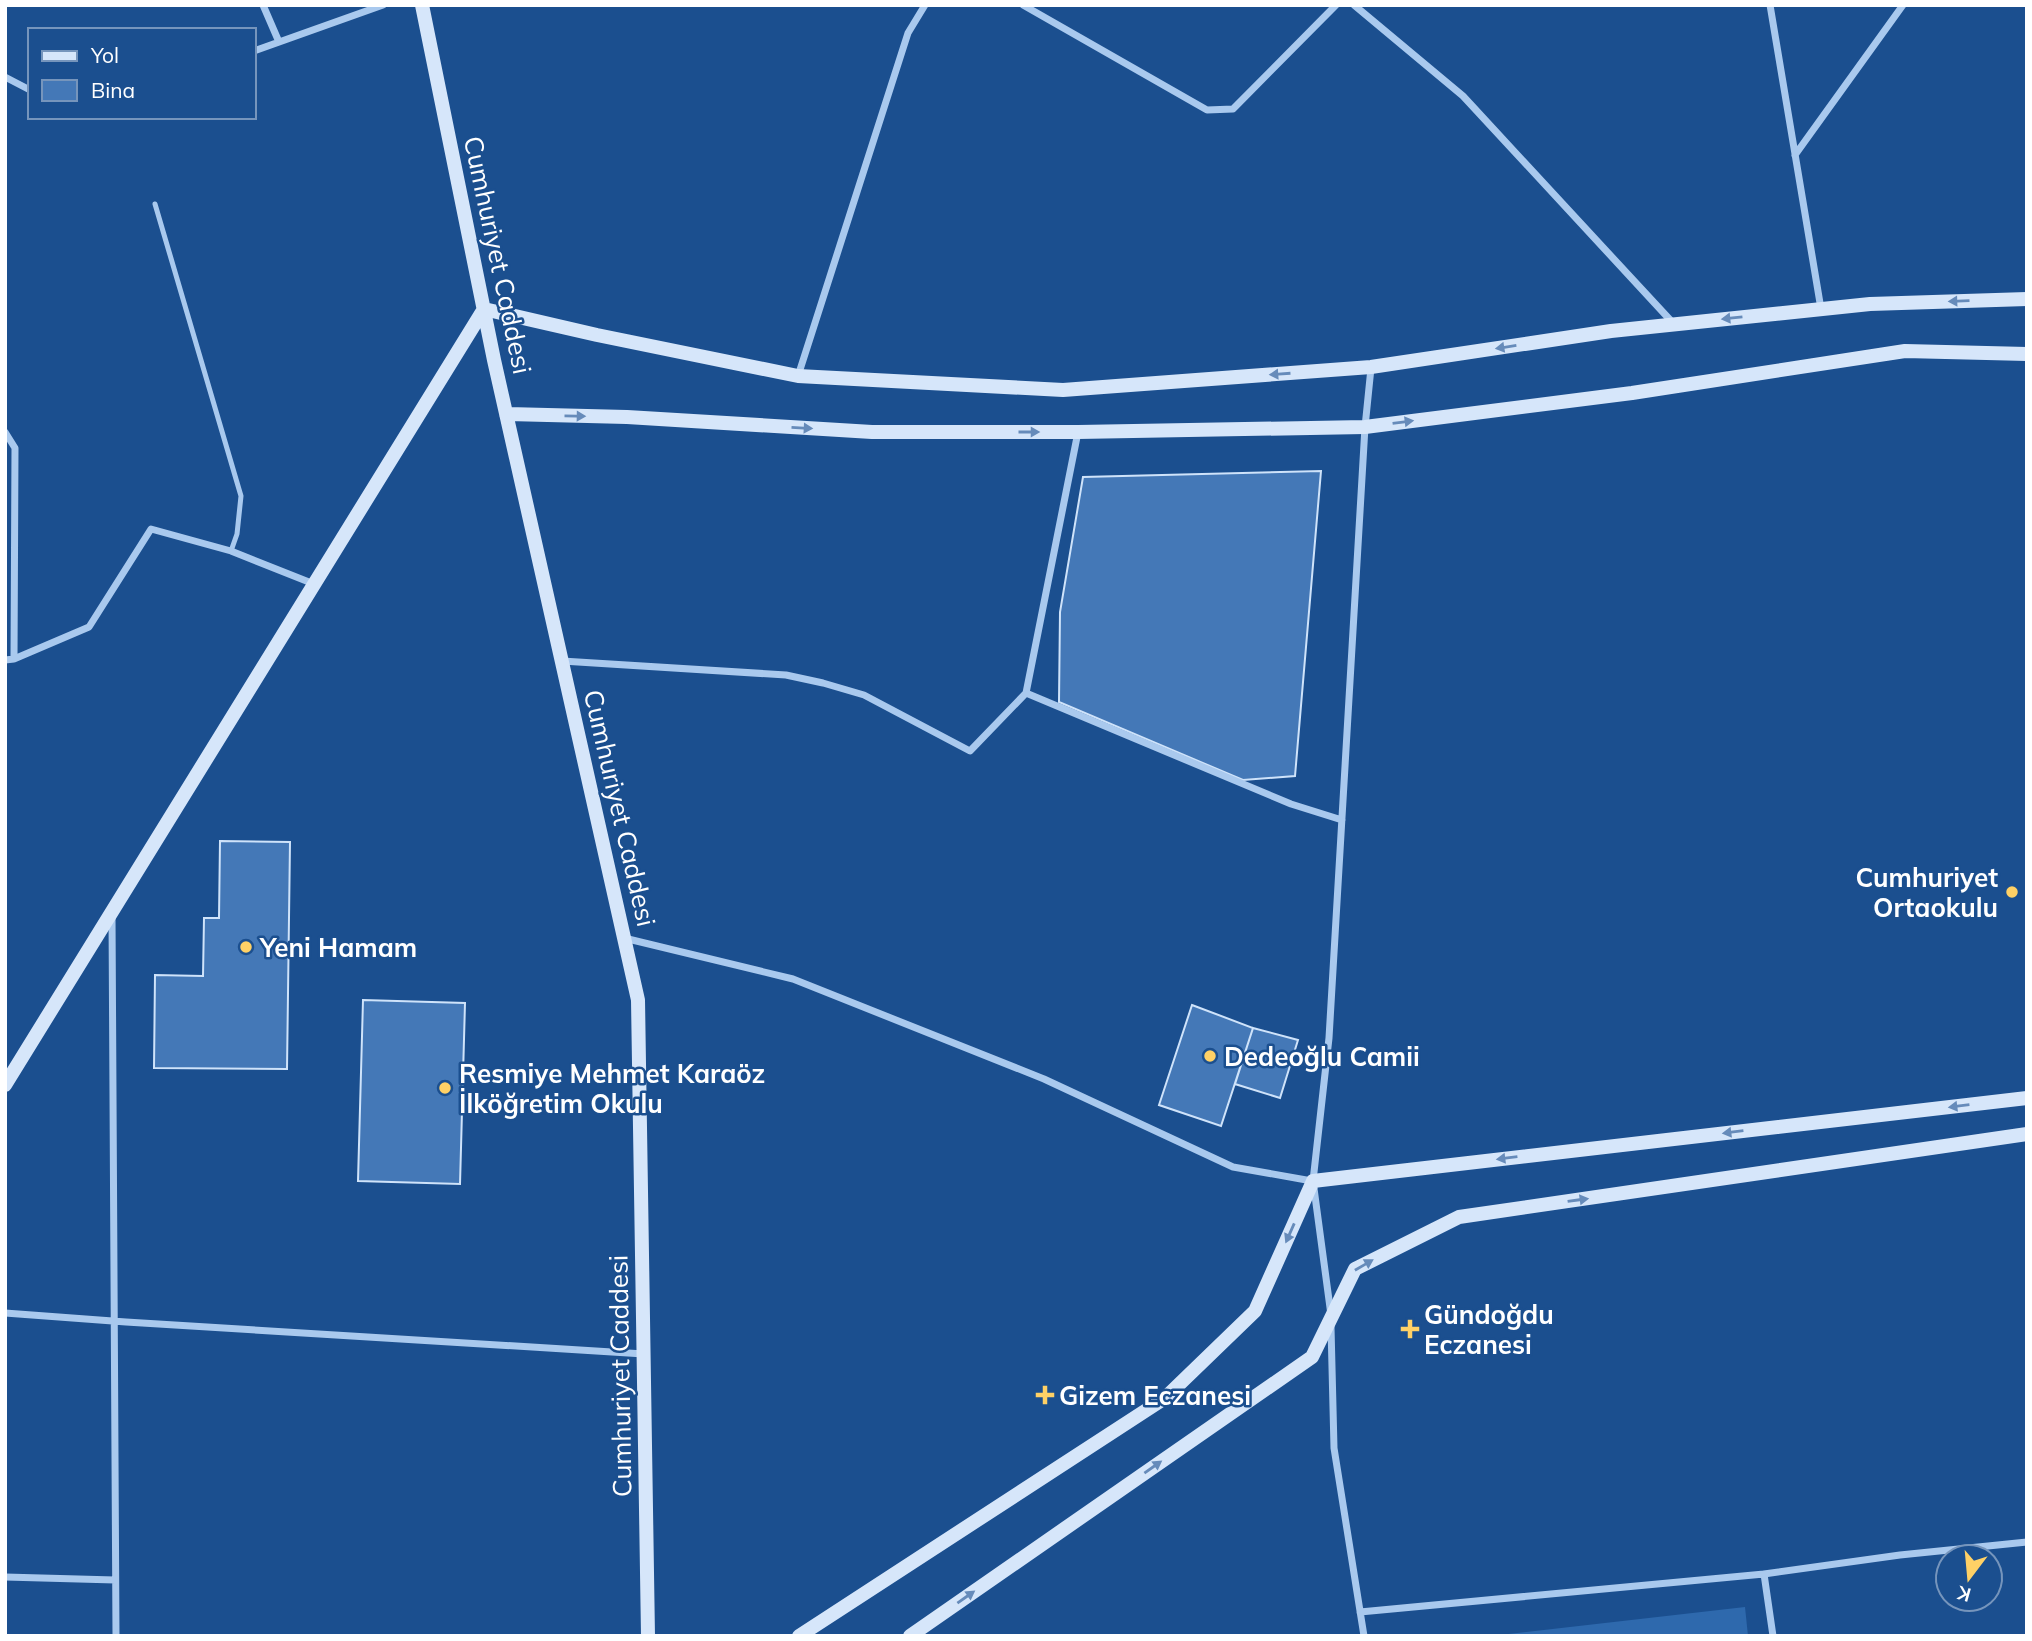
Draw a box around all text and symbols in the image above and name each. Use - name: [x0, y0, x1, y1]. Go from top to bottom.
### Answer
- legend: [28, 28, 256, 119]
- text: Yol: [90, 42, 119, 68]
- text: Bina: [91, 77, 135, 103]
- street label: Cumhuriyet Caddesi: [457, 133, 539, 377]
- one-way arrow: [1947, 295, 1969, 307]
- one-way arrow: [1721, 313, 1743, 324]
- one-way arrow: [1495, 341, 1517, 352]
- one-way arrow: [1269, 369, 1291, 380]
- one-way arrow: [564, 410, 586, 422]
- one-way arrow: [1392, 416, 1414, 427]
- one-way arrow: [791, 422, 813, 433]
- one-way arrow: [1018, 426, 1040, 438]
- street label: Cumhuriyet Caddesi: [577, 686, 663, 930]
- place label: Cumhuriyet Ortaokulu: [1856, 861, 1998, 924]
- marker: Cumhuriyet Ortaokulu: [2004, 884, 2020, 900]
- place label: Yeni Hamam: [259, 931, 417, 964]
- marker: Yeni Hamam: [238, 939, 254, 955]
- place label: Dedeoğlu Camii: [1224, 1040, 1420, 1073]
- marker: Dedeoğlu Camii: [1202, 1048, 1218, 1064]
- place label: Resmiye Mehmet Karaöz İlköğretim Okulu: [459, 1057, 765, 1120]
- marker: Resmiye Mehmet Karaöz İlköğretim Okulu: [437, 1080, 453, 1096]
- one-way arrow: [1948, 1100, 1970, 1111]
- one-way arrow: [1722, 1127, 1744, 1138]
- one-way arrow: [1496, 1153, 1518, 1164]
- one-way arrow: [1567, 1194, 1589, 1205]
- one-way arrow: [1284, 1222, 1295, 1243]
- street label: Cumhuriyet Caddesi: [601, 1255, 639, 1497]
- one-way arrow: [1354, 1259, 1373, 1271]
- place label: Gündoğdu Eczanesi: [1424, 1298, 1554, 1361]
- marker: Gündoğdu Eczanesi: [1402, 1321, 1418, 1337]
- place label: Gizem Eczanesi: [1059, 1379, 1251, 1412]
- marker: Gizem Eczanesi: [1037, 1387, 1053, 1403]
- one-way arrow: [1144, 1460, 1162, 1474]
- north arrow: [1934, 1543, 2004, 1613]
- text: K: [1954, 1581, 1974, 1608]
- one-way arrow: [957, 1590, 975, 1604]

